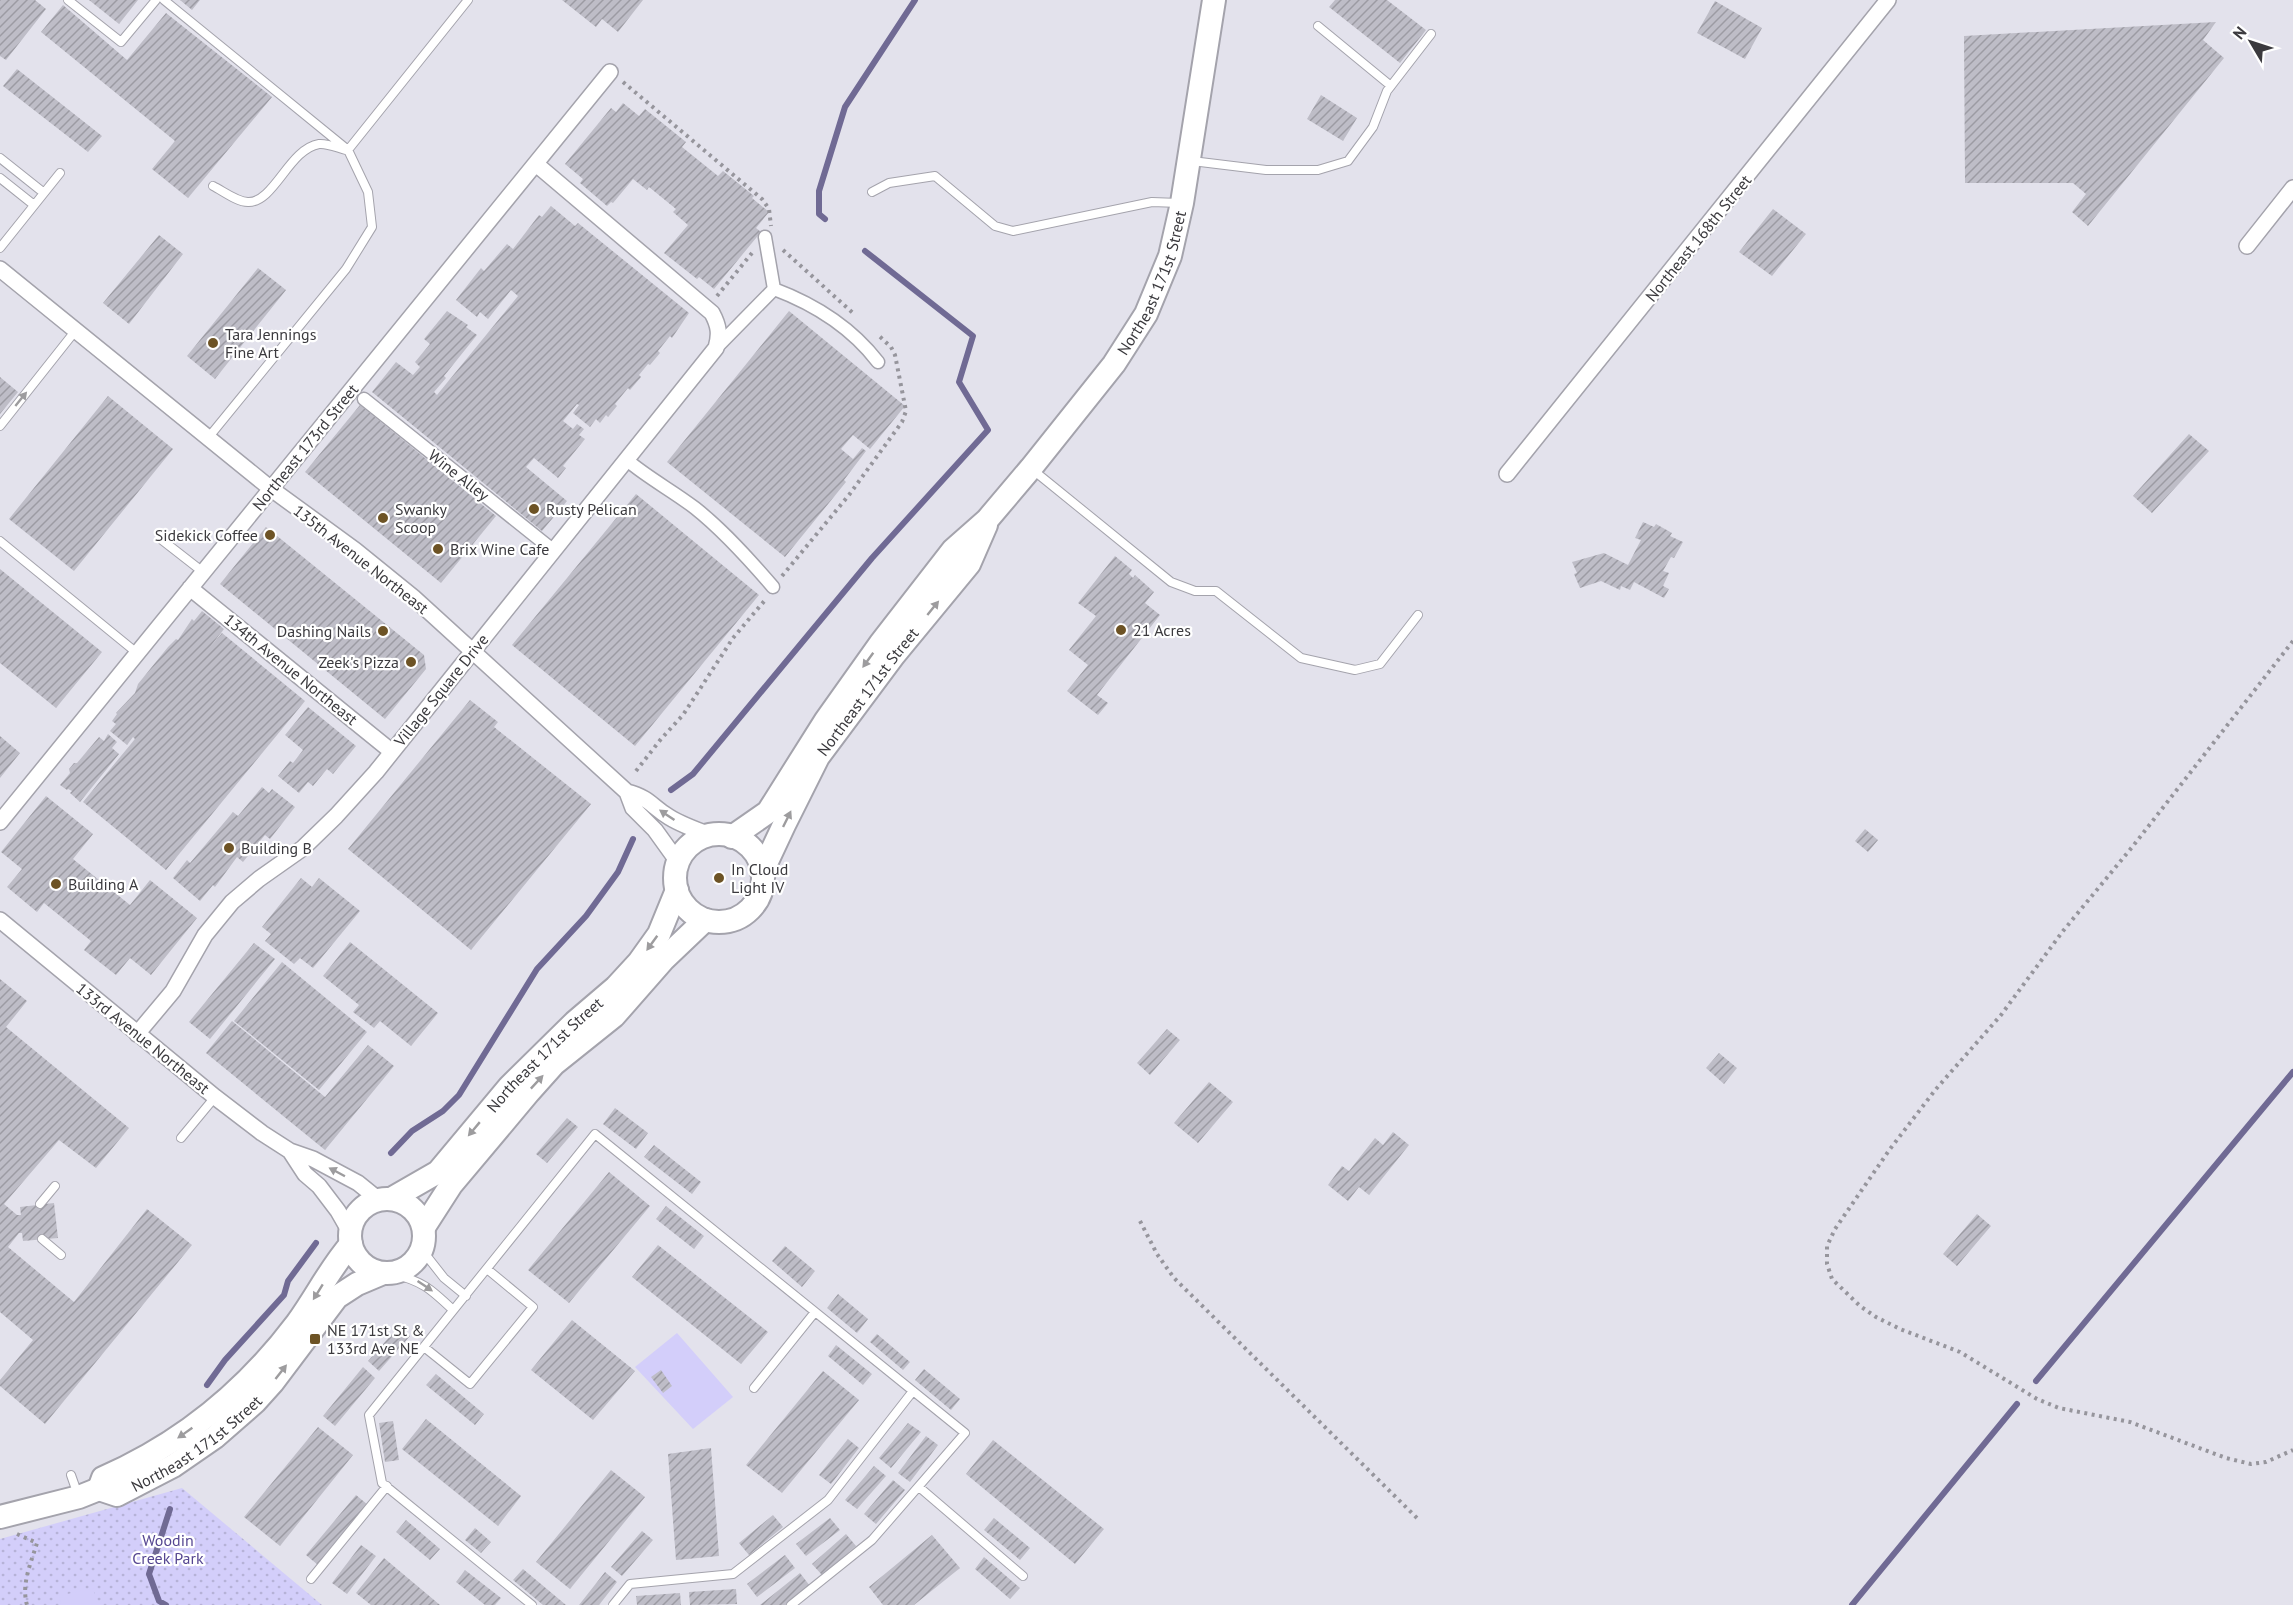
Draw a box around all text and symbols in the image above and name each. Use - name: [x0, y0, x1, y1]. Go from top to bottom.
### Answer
- north arrow: [2221, 12, 2281, 72]
- text: N: [2228, 22, 2250, 43]
- street label: Northeast 168th Street: [1641, 170, 1756, 305]
- street label: Northeast 171st Street: [1112, 208, 1190, 359]
- place label: Tara Jennings Fine Art: [225, 324, 317, 362]
- marker: Tara Jennings Fine Art: [206, 336, 220, 350]
- street label: Northeast 173rd Street: [248, 379, 363, 514]
- one-way arrow: [15, 391, 28, 407]
- street label: Wine Alley: [424, 445, 494, 505]
- place label: Swanky Scoop: [395, 499, 447, 537]
- place label: Rusty Pelican: [546, 499, 637, 519]
- street label: 135th Avenue Northeast: [289, 500, 433, 618]
- marker: Rusty Pelican: [527, 502, 541, 516]
- marker: Swanky Scoop: [376, 511, 390, 525]
- place label: Sidekick Coffee: [155, 525, 258, 545]
- marker: Sidekick Coffee: [263, 528, 277, 542]
- place label: Brix Wine Cafe: [450, 539, 549, 559]
- marker: Brix Wine Cafe: [431, 542, 445, 556]
- one-way arrow: [926, 601, 939, 616]
- street label: 134th Avenue Northeast: [220, 609, 362, 729]
- place label: 21 Acres: [1133, 620, 1191, 640]
- place label: Dashing Nails: [277, 621, 371, 641]
- street label: Northeast 171st Street: [813, 623, 923, 760]
- marker: 21 Acres: [1114, 623, 1128, 637]
- marker: Dashing Nails: [376, 624, 390, 638]
- street label: Village Square Drive: [389, 630, 493, 751]
- place label: Zeek's Pizza: [318, 652, 399, 672]
- one-way arrow: [862, 652, 874, 668]
- marker: Zeek's Pizza: [404, 655, 418, 669]
- one-way arrow: [660, 809, 676, 821]
- one-way arrow: [781, 810, 791, 828]
- place label: Building B: [241, 838, 312, 858]
- marker: Building B: [222, 841, 236, 855]
- place label: In Cloud Light IV: [731, 859, 788, 897]
- marker: In Cloud Light IV: [712, 871, 726, 885]
- place label: Building A: [68, 874, 139, 894]
- marker: Building A: [49, 877, 63, 891]
- one-way arrow: [646, 934, 658, 950]
- street label: 133rd Avenue Northeast: [72, 978, 214, 1098]
- street label: Northeast 171st Street: [482, 992, 607, 1116]
- one-way arrow: [530, 1075, 544, 1090]
- one-way arrow: [467, 1121, 480, 1137]
- one-way arrow: [328, 1167, 345, 1177]
- one-way arrow: [417, 1280, 433, 1291]
- one-way arrow: [313, 1284, 324, 1300]
- place label: NE 171st St & 133rd Ave NE: [327, 1320, 424, 1358]
- marker: NE 171st St & 133rd Ave NE: [308, 1332, 322, 1346]
- one-way arrow: [275, 1364, 288, 1380]
- street label: Northeast 171st Street: [128, 1391, 267, 1496]
- one-way arrow: [178, 1427, 194, 1439]
- park label: Woodin Creek Park: [132, 1530, 204, 1568]

